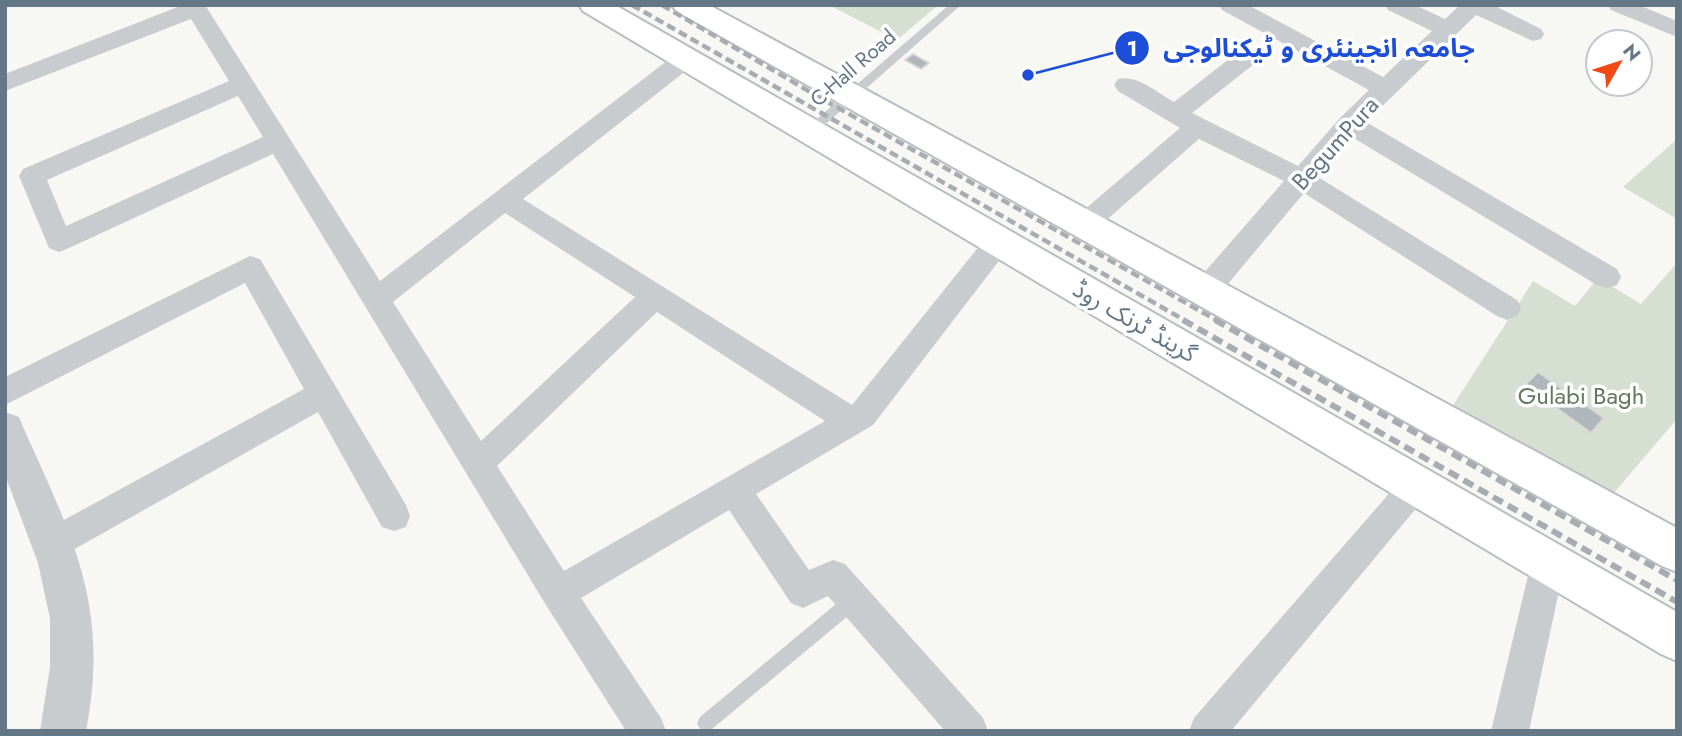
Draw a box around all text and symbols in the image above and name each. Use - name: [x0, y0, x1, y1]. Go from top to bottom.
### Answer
- street label: C-Hall Road: [803, 22, 903, 114]
- callout: جامعہ انجینئری و ٹیکنالوجی: [1114, 25, 1489, 72]
- north arrow: [1584, 28, 1654, 98]
- text: جامعہ انجینئری و ٹیکنالوجی: [1163, 29, 1475, 67]
- text: 1: [1127, 34, 1137, 64]
- text: N: [1617, 38, 1647, 67]
- street label: BegumPura: [1283, 88, 1387, 198]
- street label: گرینڈ ٹرنک روڈ: [1066, 271, 1204, 371]
- park label: Gulabi Bagh: [1518, 378, 1644, 413]

